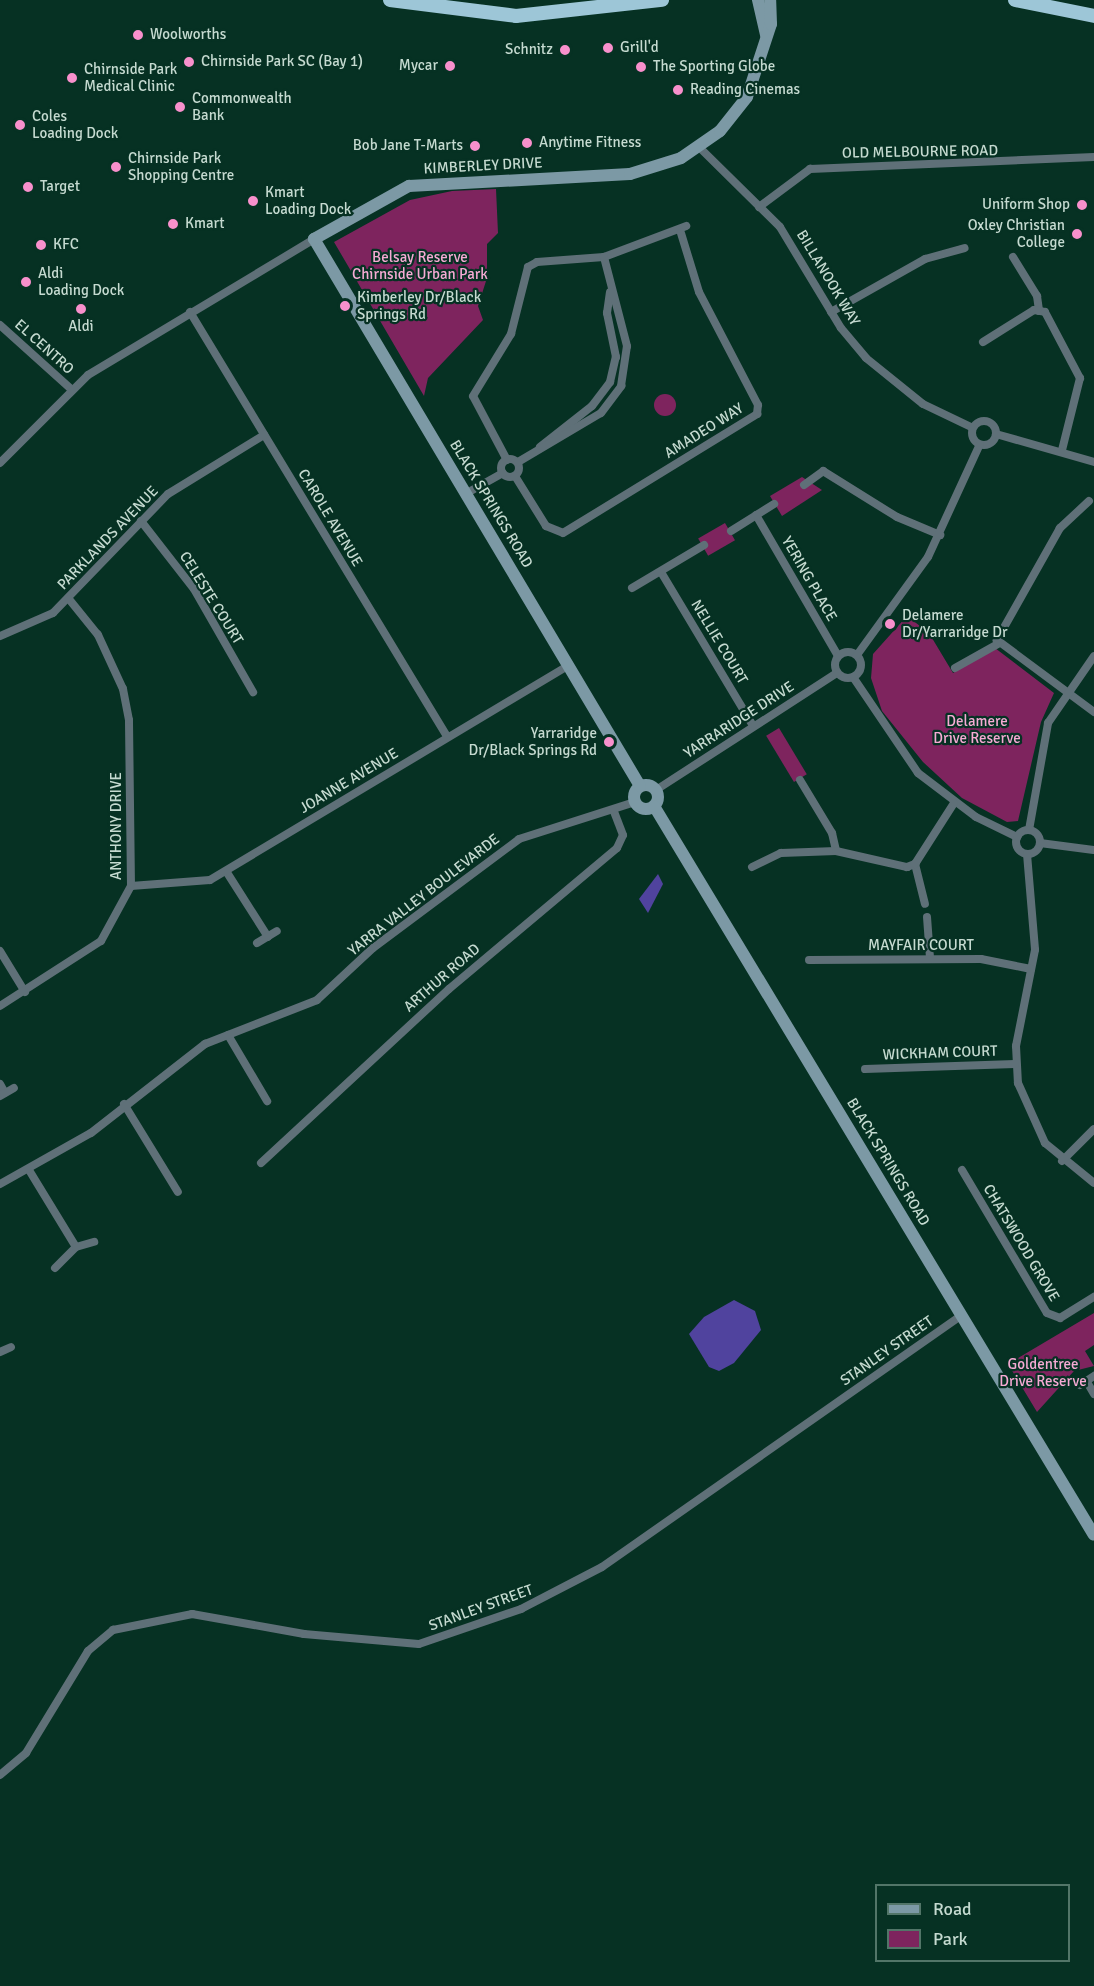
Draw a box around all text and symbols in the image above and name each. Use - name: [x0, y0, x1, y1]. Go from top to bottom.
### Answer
- place label: Woolworths: [150, 26, 226, 44]
- marker: Woolworths: [131, 28, 145, 42]
- place label: Grill'd: [620, 39, 659, 57]
- place label: Schnitz: [505, 41, 553, 59]
- marker: Grill'd: [601, 41, 615, 55]
- marker: Schnitz: [558, 43, 572, 57]
- place label: Chirnside Park SC (Bay 1): [201, 53, 363, 71]
- marker: Chirnside Park SC (Bay 1): [182, 55, 196, 69]
- place label: Mycar: [399, 57, 438, 75]
- place label: The Sporting Globe: [653, 58, 775, 76]
- marker: Mycar: [443, 59, 457, 73]
- place label: Chirnside Park Medical Clinic: [84, 60, 177, 95]
- marker: The Sporting Globe: [634, 60, 648, 74]
- marker: Chirnside Park Medical Clinic: [65, 71, 79, 85]
- place label: Reading Cinemas: [690, 81, 800, 99]
- marker: Reading Cinemas: [671, 83, 685, 97]
- place label: Commonwealth Bank: [192, 89, 292, 124]
- marker: Commonwealth Bank: [173, 100, 187, 114]
- place label: Coles Loading Dock: [32, 107, 118, 142]
- marker: Coles Loading Dock: [13, 118, 27, 132]
- place label: Anytime Fitness: [539, 134, 641, 152]
- marker: Anytime Fitness: [520, 136, 534, 150]
- place label: Bob Jane T-Marts: [353, 137, 463, 155]
- marker: Bob Jane T-Marts: [468, 139, 482, 153]
- street label: OLD MELBOURNE ROAD: [842, 142, 998, 162]
- place label: Chirnside Park Shopping Centre: [128, 149, 234, 184]
- street label: KIMBERLEY DRIVE: [423, 154, 543, 178]
- marker: Chirnside Park Shopping Centre: [109, 160, 123, 174]
- place label: Target: [40, 178, 80, 196]
- marker: Target: [21, 180, 35, 194]
- place label: Kmart Loading Dock: [265, 183, 351, 218]
- marker: Kmart Loading Dock: [246, 194, 260, 208]
- place label: Uniform Shop: [982, 196, 1070, 214]
- marker: Uniform Shop: [1075, 198, 1089, 212]
- place label: Kmart: [185, 215, 225, 233]
- place label: Oxley Christian College: [968, 216, 1065, 251]
- marker: Kmart: [166, 217, 180, 231]
- street label: BILLANOOK WAY: [792, 227, 864, 329]
- marker: Oxley Christian College: [1070, 227, 1084, 241]
- place label: KFC: [53, 236, 79, 254]
- marker: KFC: [34, 238, 48, 252]
- park label: Belsay Reserve Chirnside Urban Park: [352, 248, 488, 283]
- place label: Aldi Loading Dock: [38, 264, 124, 299]
- marker: Aldi Loading Dock: [19, 275, 33, 289]
- place label: Kimberley Dr/Black Springs Rd: [357, 288, 481, 323]
- marker: Kimberley Dr/Black Springs Rd: [338, 299, 352, 313]
- marker: Aldi: [74, 302, 88, 316]
- street label: EL CENTRO: [11, 316, 77, 378]
- place label: Aldi: [68, 318, 94, 336]
- street label: AMADEO WAY: [661, 400, 747, 462]
- street label: BLACK SPRINGS ROAD: [446, 437, 536, 571]
- street label: CAROLE AVENUE: [294, 466, 366, 570]
- street label: PARKLANDS AVENUE: [54, 482, 162, 594]
- street label: YERING PLACE: [777, 533, 841, 625]
- street label: CELESTE COURT: [175, 548, 247, 648]
- street label: NELLIE COURT: [687, 597, 751, 687]
- place label: Delamere Dr/Yarraridge Dr: [902, 606, 1008, 641]
- marker: Delamere Dr/Yarraridge Dr: [883, 617, 897, 631]
- street label: YARRARIDGE DRIVE: [680, 678, 798, 762]
- park label: Delamere Drive Reserve: [933, 712, 1021, 747]
- place label: Yarraridge Dr/Black Springs Rd: [468, 724, 597, 759]
- marker: Yarraridge Dr/Black Springs Rd: [602, 735, 616, 749]
- street label: JOANNE AVENUE: [296, 744, 402, 818]
- street label: ANTHONY DRIVE: [108, 772, 126, 880]
- street label: YARRA VALLEY BOULEVARDE: [345, 830, 503, 960]
- street label: MAYFAIR COURT: [868, 937, 974, 955]
- street label: ARTHUR ROAD: [400, 940, 484, 1016]
- street label: WICKHAM COURT: [882, 1042, 998, 1064]
- street label: BLACK SPRINGS ROAD: [843, 1095, 933, 1229]
- street label: CHATSWOOD GROVE: [979, 1181, 1063, 1305]
- street label: STANLEY STREET: [837, 1312, 937, 1390]
- park label: Goldentree Drive Reserve: [999, 1355, 1087, 1390]
- street label: STANLEY STREET: [426, 1581, 536, 1635]
- legend: [875, 1884, 1070, 1962]
- text: Road: [933, 1898, 972, 1920]
- text: Park: [933, 1928, 968, 1950]

